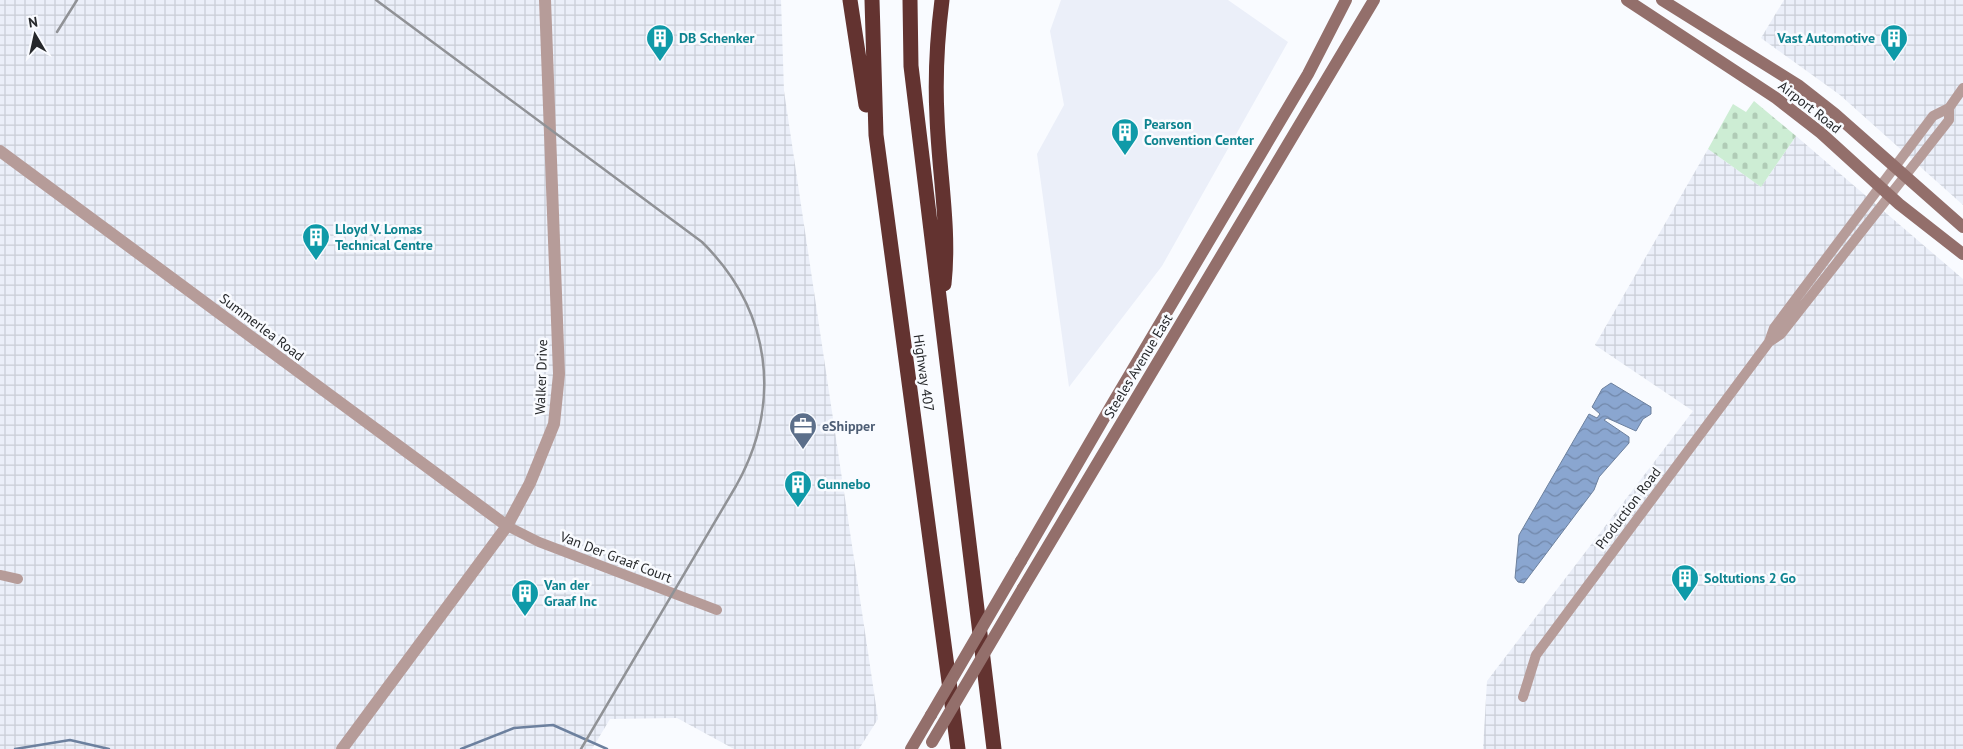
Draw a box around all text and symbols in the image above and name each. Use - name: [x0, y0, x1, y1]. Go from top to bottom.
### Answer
- north arrow: [10, 10, 60, 60]
- text: N: [27, 13, 39, 32]
- building icon: DB Schenker: [645, 23, 675, 62]
- building icon: Vast Automotive: [1879, 23, 1909, 62]
- place label: DB Schenker: [679, 29, 755, 47]
- place label: Vast Automotive: [1776, 29, 1875, 47]
- street label: Airport Road: [1775, 77, 1845, 137]
- place label: Pearson Convention Center: [1144, 115, 1254, 149]
- building icon: Pearson Convention Center: [1110, 117, 1140, 156]
- place label: Lloyd V. Lomas Technical Centre: [335, 220, 433, 254]
- building icon: Lloyd V. Lomas Technical Centre: [301, 222, 331, 261]
- street label: Summerlea Road: [216, 289, 308, 365]
- street label: Steeles Avenue East: [1100, 310, 1176, 422]
- street label: Highway 407: [910, 333, 938, 413]
- street label: Walker Drive: [531, 339, 551, 415]
- office icon: eShipper: [788, 411, 818, 450]
- place label: eShipper: [822, 417, 875, 435]
- street label: Production Road: [1591, 463, 1665, 553]
- building icon: Gunnebo: [783, 469, 813, 508]
- place label: Gunnebo: [817, 475, 871, 493]
- street label: Van Der Graaf Court: [557, 527, 675, 587]
- building icon: Soltutions 2 Go: [1670, 563, 1700, 602]
- place label: Soltutions 2 Go: [1704, 569, 1797, 587]
- place label: Van der Graaf Inc: [543, 576, 597, 610]
- building icon: Van der Graaf Inc: [510, 578, 540, 617]

